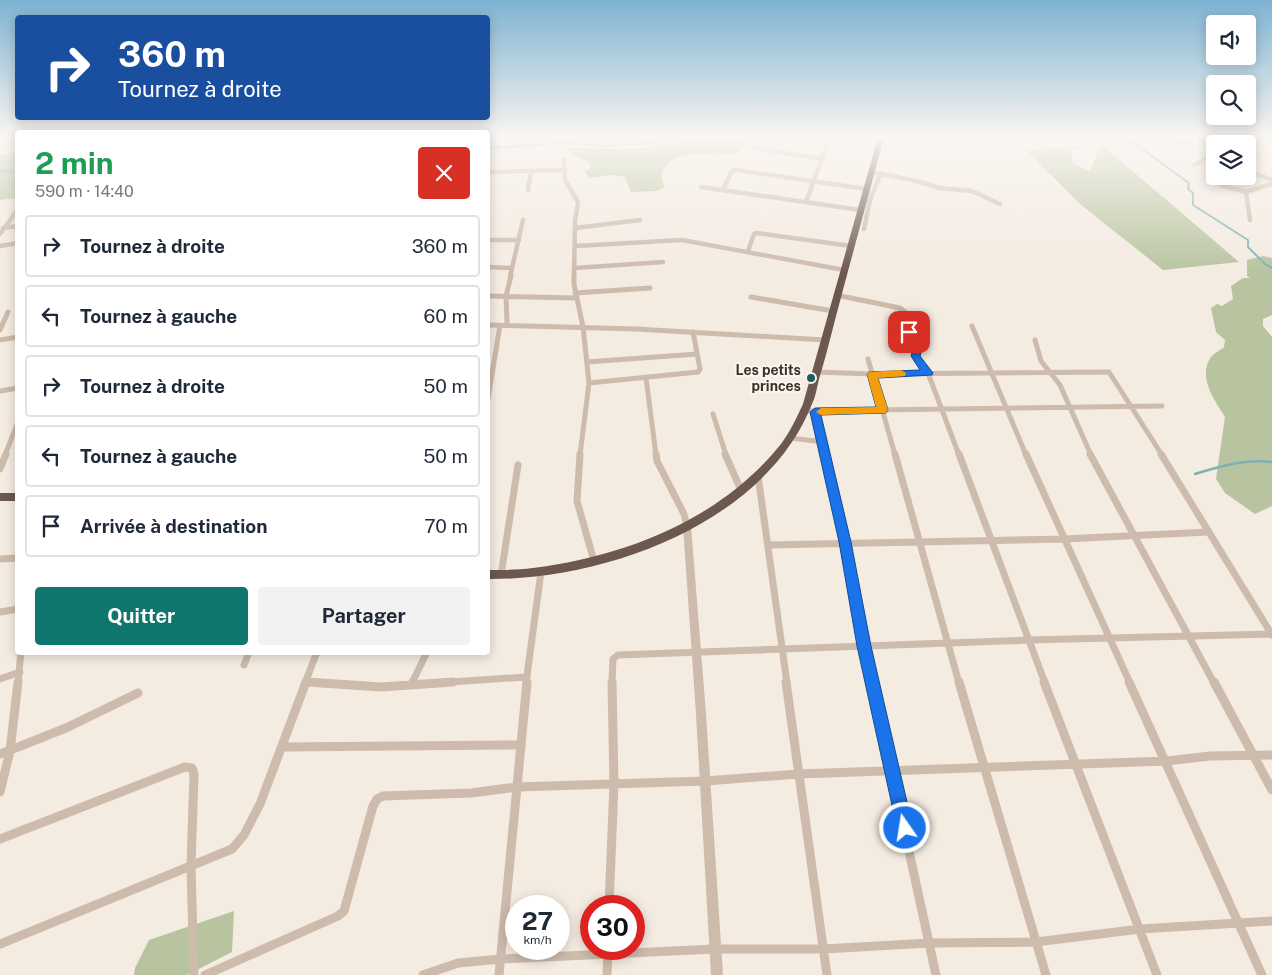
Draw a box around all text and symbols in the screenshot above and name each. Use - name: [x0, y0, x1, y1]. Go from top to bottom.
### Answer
- map controls: [1206, 15, 1256, 185]
- button: sound: [1206, 15, 1256, 65]
- text: 360 m: [118, 34, 226, 75]
- icon: right: [35, 35, 100, 100]
- button: search: [1206, 75, 1256, 125]
- text: Tournez à droite: [118, 76, 282, 102]
- button: layers: [1206, 135, 1256, 185]
- text: 2 min: [35, 145, 114, 181]
- button: close: [418, 147, 470, 199]
- text: 590 m · 14:40: [35, 182, 134, 201]
- icon: right: [37, 232, 65, 260]
- text: Tournez à droite: [80, 235, 225, 257]
- text: 360 m: [412, 235, 468, 257]
- icon: left: [37, 302, 65, 330]
- text: Tournez à gauche: [80, 305, 237, 327]
- text: 60 m: [424, 305, 468, 327]
- pin: [888, 311, 930, 353]
- icon: arrive: [895, 318, 923, 346]
- place label: Les petits princes: [735, 362, 801, 394]
- icon: right: [37, 372, 65, 400]
- marker: Les petits princes: [805, 372, 817, 384]
- text: Tournez à droite: [80, 375, 225, 397]
- text: 50 m: [423, 375, 468, 397]
- icon: left: [37, 442, 65, 470]
- text: Tournez à gauche: [80, 445, 237, 467]
- text: 50 m: [423, 445, 468, 467]
- icon: arrive: [37, 512, 65, 540]
- text: Arrivée à destination: [80, 515, 268, 537]
- text: 70 m: [424, 515, 468, 537]
- button: Quitter: [35, 587, 248, 645]
- button: Partager: [258, 587, 470, 645]
- position arrow: [878, 801, 930, 853]
- speed limit sign: 30: [580, 895, 645, 960]
- text: 27: [522, 906, 553, 936]
- text: km/h: [523, 933, 552, 947]

